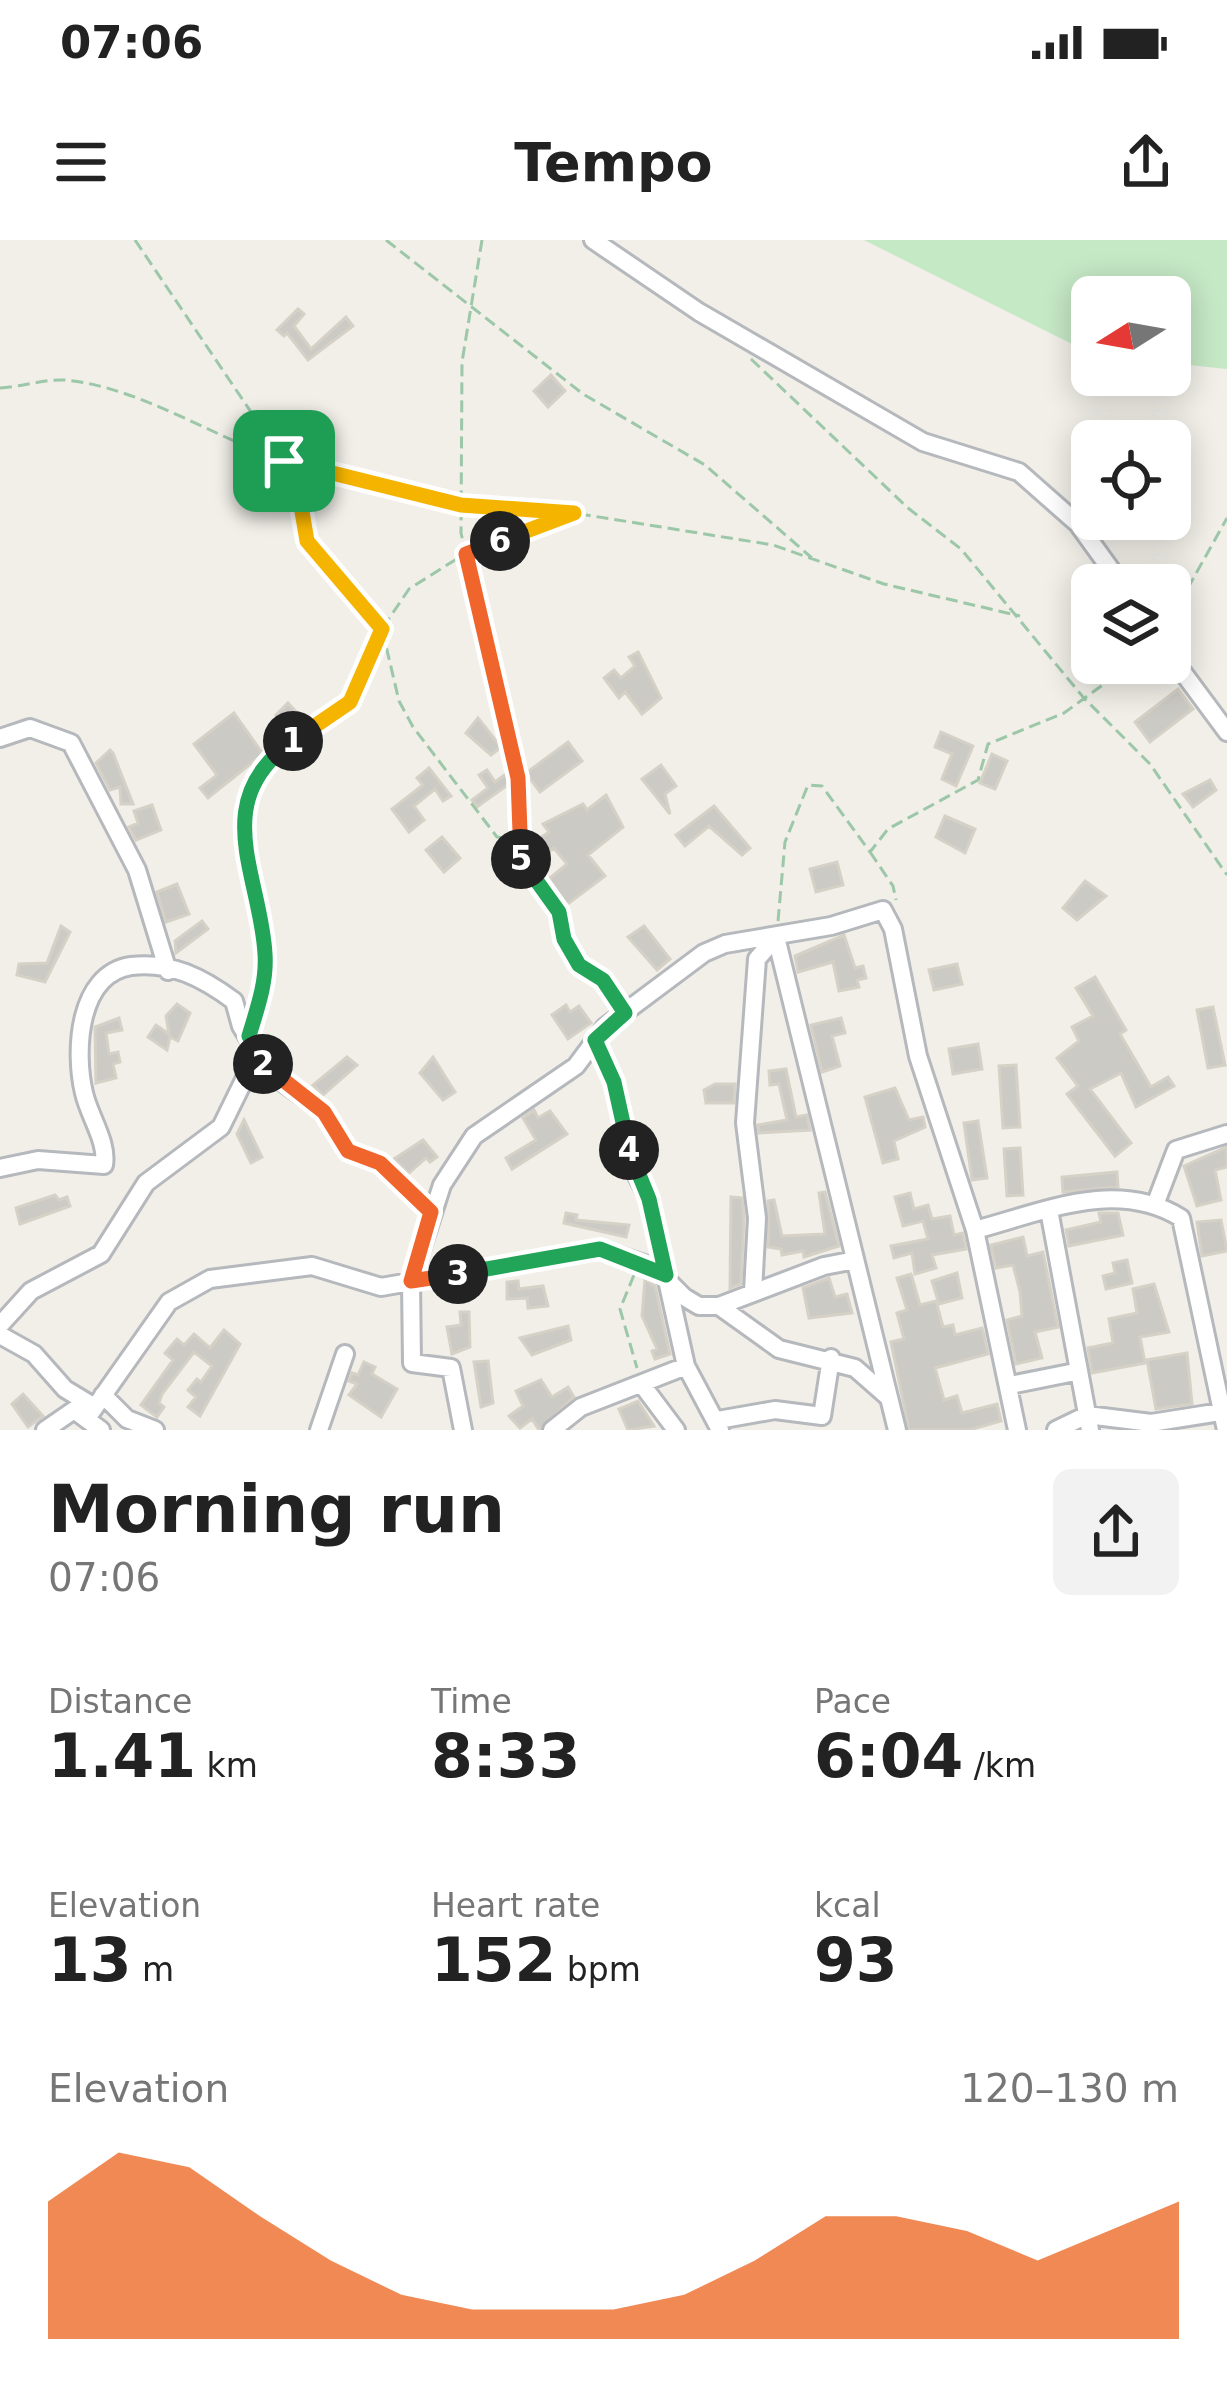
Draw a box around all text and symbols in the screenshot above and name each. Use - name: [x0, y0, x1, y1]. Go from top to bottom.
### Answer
- text: 07:06: [60, 16, 203, 69]
- icon: menu: [48, 129, 114, 195]
- icon: share: [1113, 129, 1179, 195]
- text: Tempo: [514, 131, 713, 194]
- north arrow: [1071, 276, 1191, 396]
- map controls: [1071, 276, 1191, 684]
- pin: [233, 410, 335, 512]
- button: locate: [1071, 420, 1191, 540]
- icon: arrive: [251, 428, 317, 494]
- pin: 6: [470, 511, 530, 571]
- text: 6: [489, 521, 511, 560]
- button: layers: [1071, 564, 1191, 684]
- pin: 1: [263, 711, 323, 771]
- text: 1: [282, 721, 304, 760]
- pin: 5: [491, 829, 551, 889]
- text: 5: [510, 839, 532, 878]
- pin: 2: [233, 1034, 293, 1094]
- text: 2: [252, 1044, 274, 1083]
- pin: 4: [599, 1120, 659, 1180]
- text: 4: [618, 1130, 640, 1169]
- pin: 3: [428, 1244, 488, 1304]
- text: 3: [447, 1254, 469, 1293]
- button: share: [1053, 1469, 1179, 1595]
- text: Morning run: [48, 1471, 505, 1548]
- text: 07:06: [48, 1555, 160, 1600]
- text: Distance: [48, 1682, 192, 1721]
- text: Time: [431, 1682, 512, 1721]
- text: Pace: [814, 1682, 891, 1721]
- text: 1.41: [48, 1721, 196, 1791]
- text: 8:33: [431, 1721, 580, 1791]
- text: 6:04: [814, 1721, 963, 1791]
- text: km: [196, 1746, 258, 1785]
- text: /km: [963, 1746, 1036, 1785]
- text: Elevation: [48, 1886, 201, 1925]
- text: Heart rate: [431, 1886, 600, 1925]
- text: kcal: [814, 1886, 881, 1925]
- text: 13: [48, 1925, 132, 1995]
- text: 152: [431, 1925, 556, 1995]
- text: 93: [814, 1925, 898, 1995]
- text: m: [132, 1950, 174, 1989]
- text: bpm: [556, 1950, 641, 1989]
- text: Elevation: [48, 2066, 229, 2111]
- text: 120–130 m: [960, 2066, 1179, 2111]

